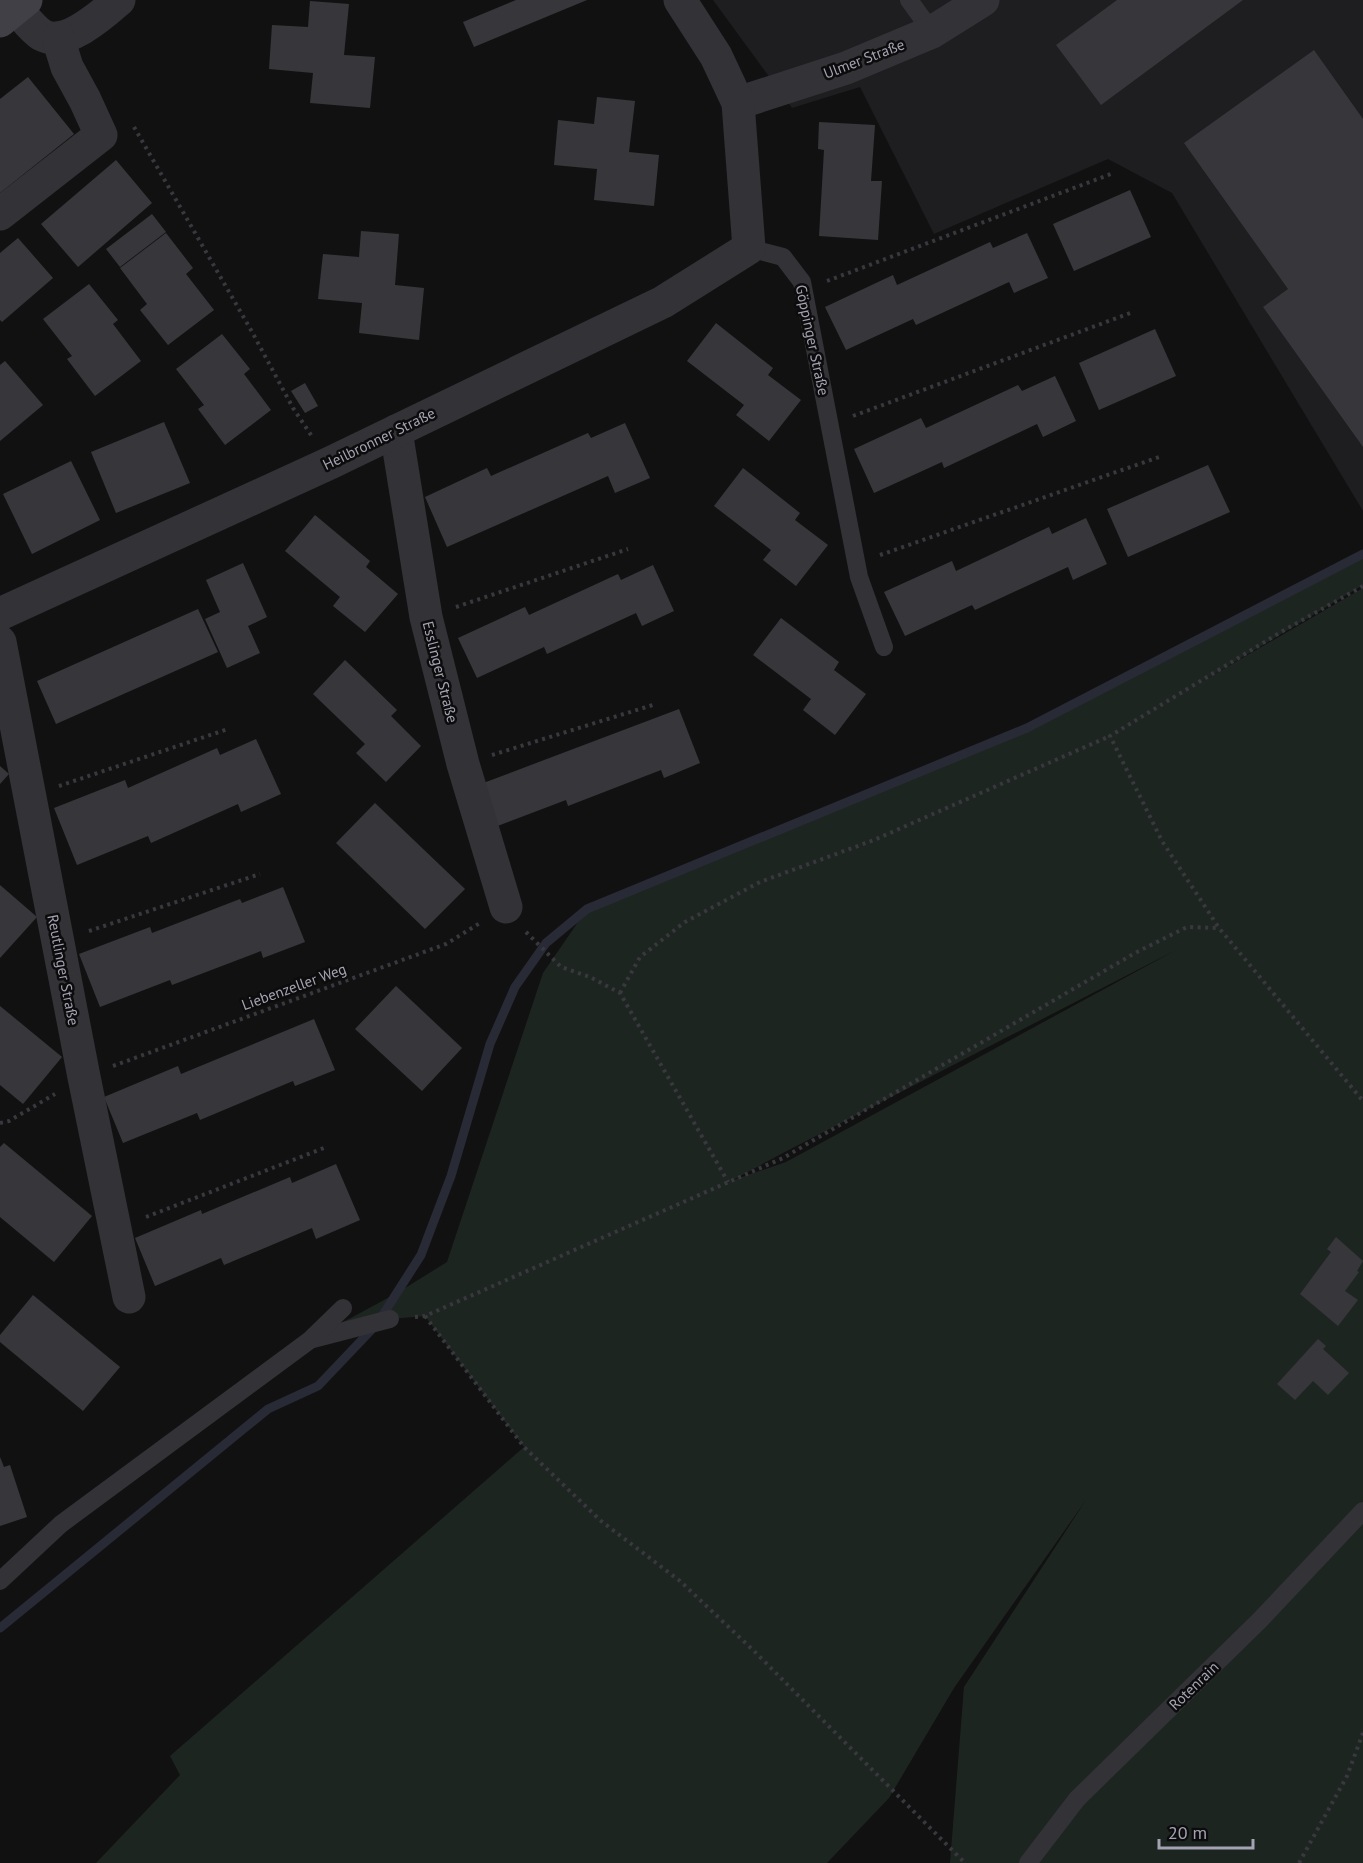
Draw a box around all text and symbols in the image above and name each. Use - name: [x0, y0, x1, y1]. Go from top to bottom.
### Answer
- street label: Ulmer Straße: [821, 34, 907, 83]
- street label: Göppinger Straße: [791, 283, 833, 397]
- street label: Heilbronner Straße: [320, 403, 438, 474]
- street label: Esslinger Straße: [419, 619, 462, 725]
- street label: Reutlinger Straße: [43, 913, 84, 1027]
- street label: Liebenzeller Weg: [239, 959, 349, 1014]
- street label: Rotenrain: [1165, 1657, 1222, 1714]
- scale bar: [1159, 1812, 1254, 1850]
- text: 20 m: [1168, 1821, 1207, 1844]

